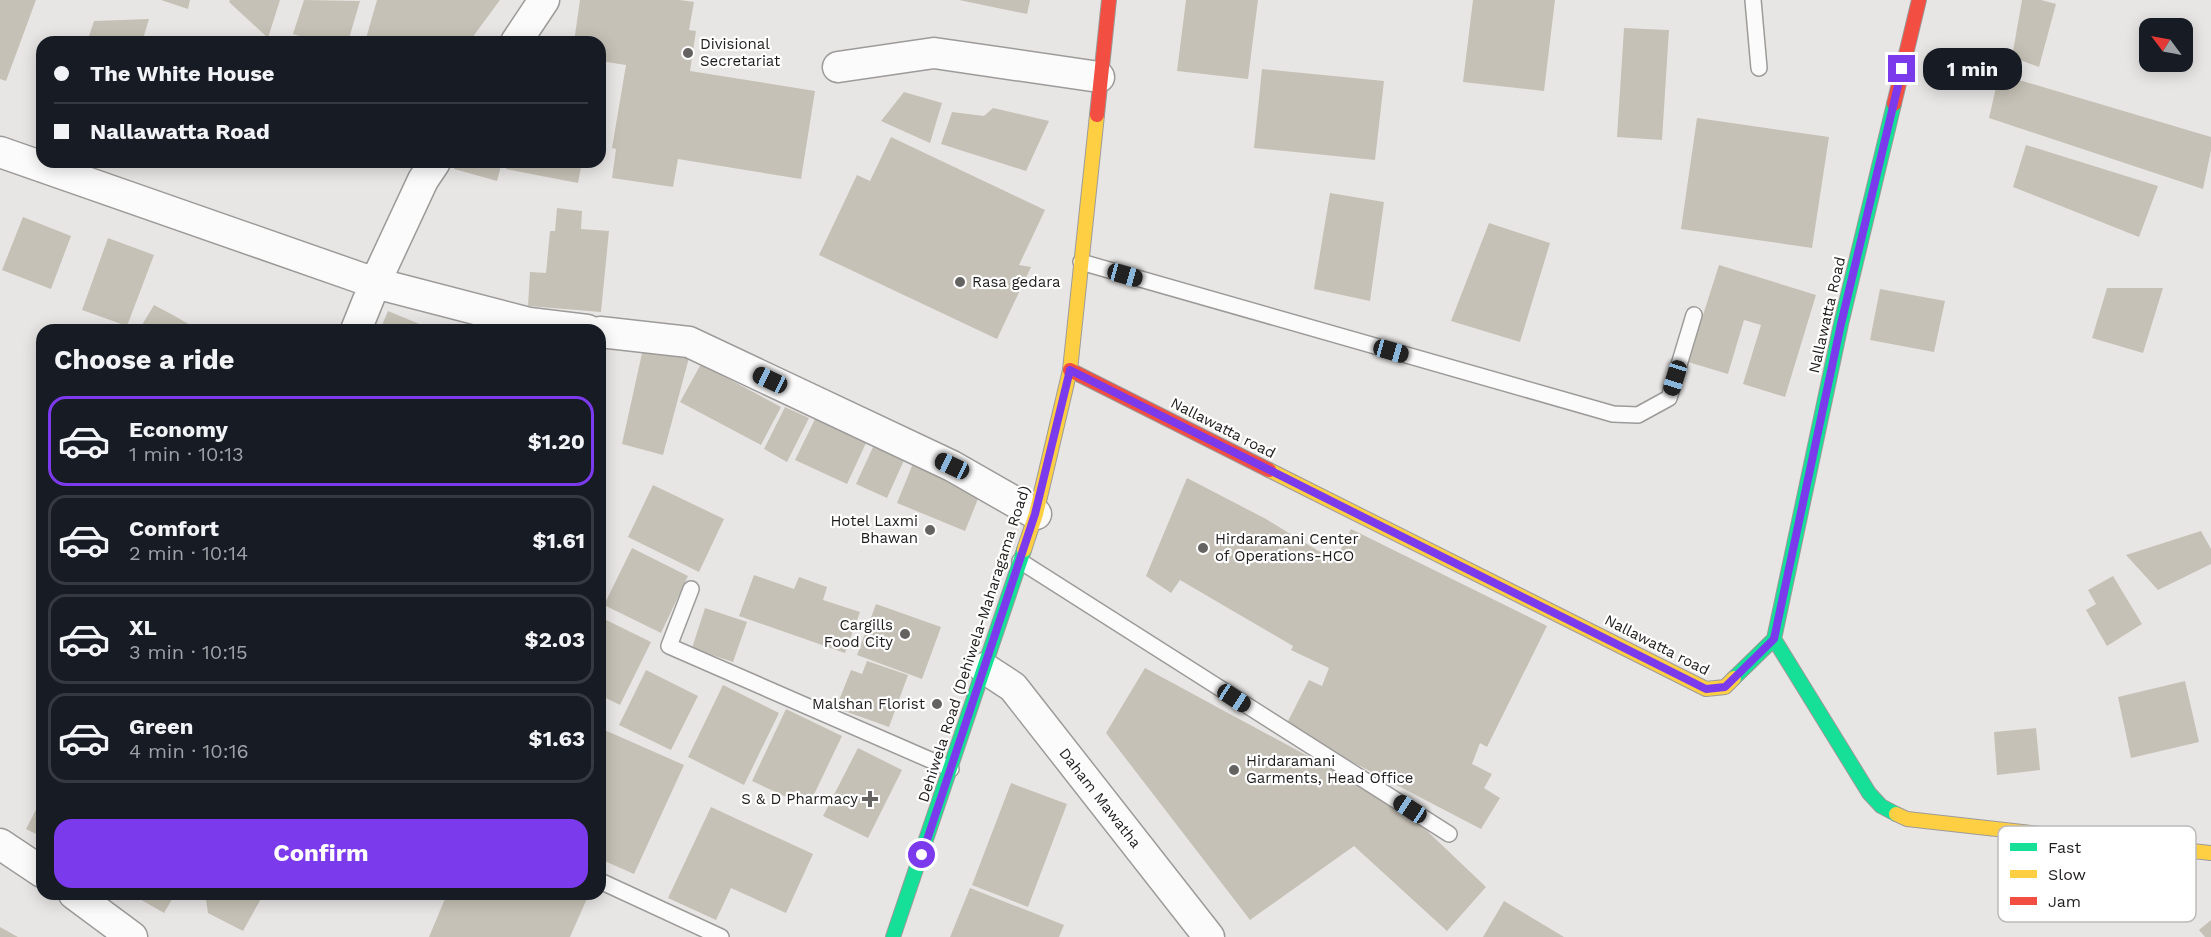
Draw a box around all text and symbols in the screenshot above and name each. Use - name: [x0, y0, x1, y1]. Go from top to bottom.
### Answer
- north arrow: [2139, 18, 2193, 72]
- map controls: [2139, 18, 2193, 72]
- place label: Divisional Secretariat: [700, 35, 781, 70]
- marker: Divisional Secretariat: [681, 46, 695, 60]
- callout: 1 min: [1923, 48, 2022, 90]
- route end: [1888, 55, 1915, 82]
- text: 1 min: [1947, 57, 1998, 81]
- text: The White House: [90, 61, 275, 86]
- text: Nallawatta Road: [90, 119, 270, 144]
- street label: Nallawatta Road: [1805, 255, 1849, 375]
- car: [1105, 261, 1145, 289]
- place label: Rasa gedara: [972, 273, 1061, 291]
- marker: Rasa gedara: [953, 275, 967, 289]
- car: [1371, 337, 1411, 365]
- text: Choose a ride: [54, 344, 234, 376]
- car: [1661, 358, 1689, 398]
- car: [750, 364, 790, 396]
- street label: Nallawatta road: [1168, 394, 1278, 462]
- icon: car: [57, 414, 111, 468]
- text: Economy: [129, 417, 228, 442]
- text: $1.20: [528, 429, 585, 454]
- text: 1 min · 10:13: [129, 442, 244, 466]
- car: [932, 450, 972, 482]
- street label: Dehiwela Road (Dehiwela-Maharagama Road): [914, 483, 1034, 805]
- place label: Hotel Laxmi Bhawan: [830, 512, 918, 547]
- icon: car: [57, 513, 111, 567]
- text: Comfort: [129, 516, 219, 541]
- marker: Hotel Laxmi Bhawan: [923, 523, 937, 537]
- text: $1.61: [533, 528, 585, 553]
- place label: Hirdaramani Center of Operations-HCO: [1215, 530, 1359, 565]
- text: 2 min · 10:14: [129, 541, 248, 565]
- marker: Hirdaramani Center of Operations-HCO: [1196, 541, 1210, 555]
- street label: Nallawatta road: [1602, 611, 1712, 679]
- icon: car: [57, 612, 111, 666]
- text: XL: [129, 615, 157, 640]
- place label: Cargills Food City: [824, 616, 893, 651]
- text: $2.03: [525, 627, 585, 652]
- marker: Cargills Food City: [898, 627, 912, 641]
- text: 3 min · 10:15: [129, 640, 248, 664]
- car: [1214, 681, 1254, 715]
- place label: Malshan Florist: [812, 695, 926, 713]
- marker: Malshan Florist: [930, 697, 944, 711]
- icon: car: [57, 711, 111, 765]
- text: Green: [129, 714, 193, 739]
- text: $1.63: [529, 726, 585, 751]
- text: 4 min · 10:16: [129, 739, 249, 763]
- street label: Daham Mawatha: [1055, 744, 1145, 852]
- place label: Hirdaramani Garments, Head Office: [1246, 752, 1414, 787]
- marker: Hirdaramani Garments, Head Office: [1227, 763, 1241, 777]
- place label: S & D Pharmacy: [741, 790, 858, 808]
- marker: S & D Pharmacy: [863, 792, 877, 806]
- car: [1390, 792, 1430, 826]
- button: Confirm: [54, 819, 588, 888]
- legend: [1998, 826, 2196, 922]
- text: Fast: [2048, 838, 2081, 857]
- route start: [908, 841, 935, 868]
- text: Slow: [2048, 865, 2086, 884]
- text: Jam: [2048, 892, 2081, 911]

